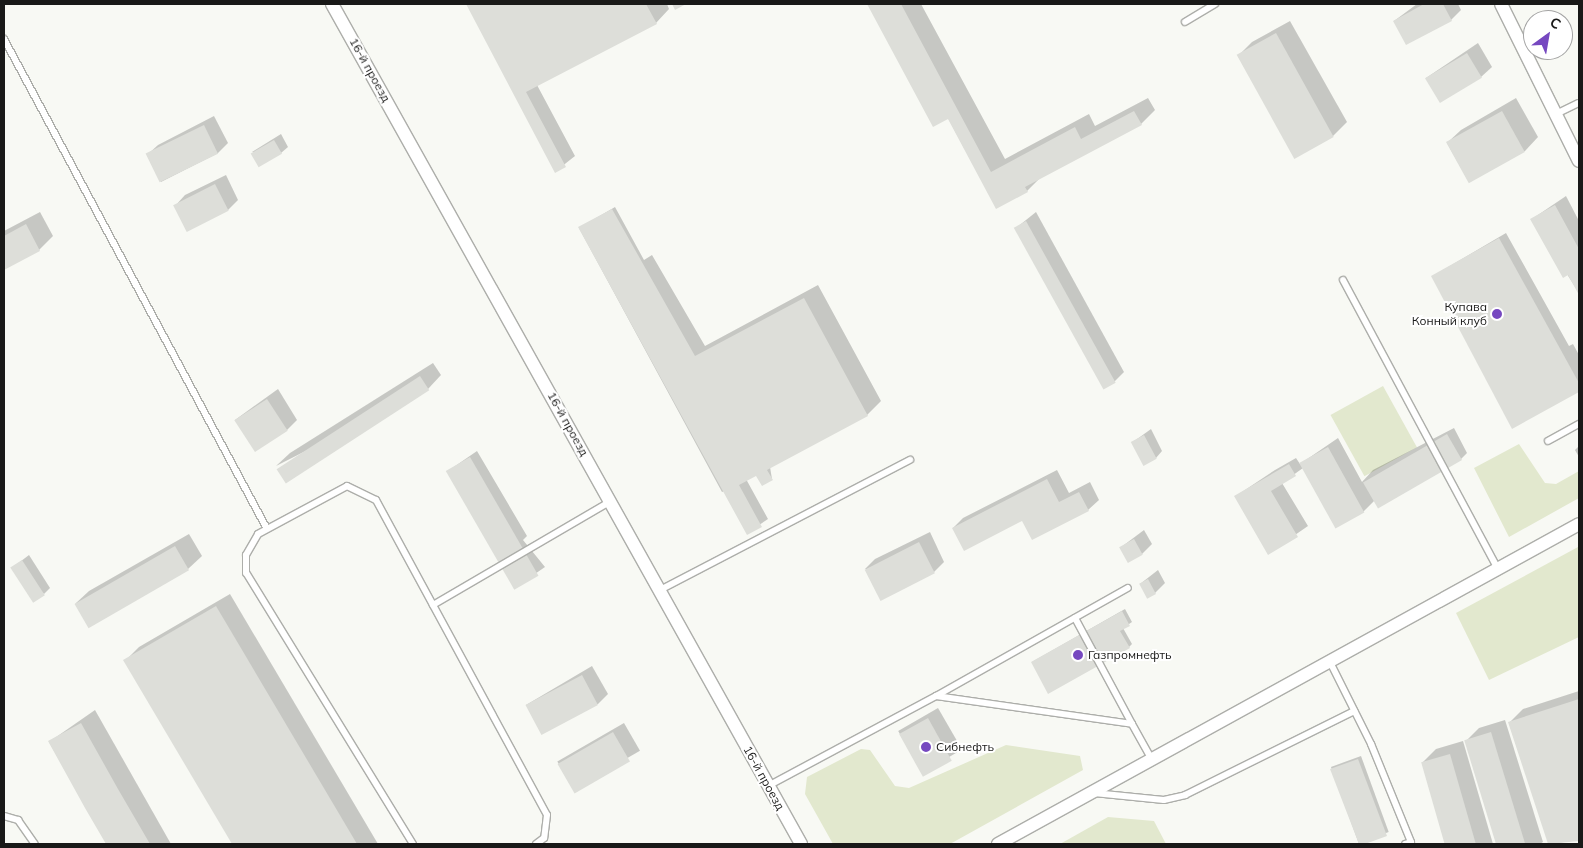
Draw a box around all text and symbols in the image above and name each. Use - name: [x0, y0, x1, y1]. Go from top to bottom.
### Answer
- north arrow: [1523, 10, 1573, 60]
- text: С: [1547, 13, 1564, 33]
- street label: 16-й проезд: [346, 35, 394, 105]
- place label: Купава Конный клуб: [1412, 300, 1487, 328]
- marker: Купава Конный клуб: [1491, 308, 1503, 320]
- street label: 16-й проезд: [544, 389, 592, 459]
- place label: Газпромнефть: [1088, 648, 1172, 662]
- marker: Газпромнефть: [1072, 649, 1084, 661]
- place label: Сибнефть: [936, 740, 994, 754]
- marker: Сибнефть: [920, 741, 932, 753]
- street label: 16-й проезд: [740, 743, 788, 813]

